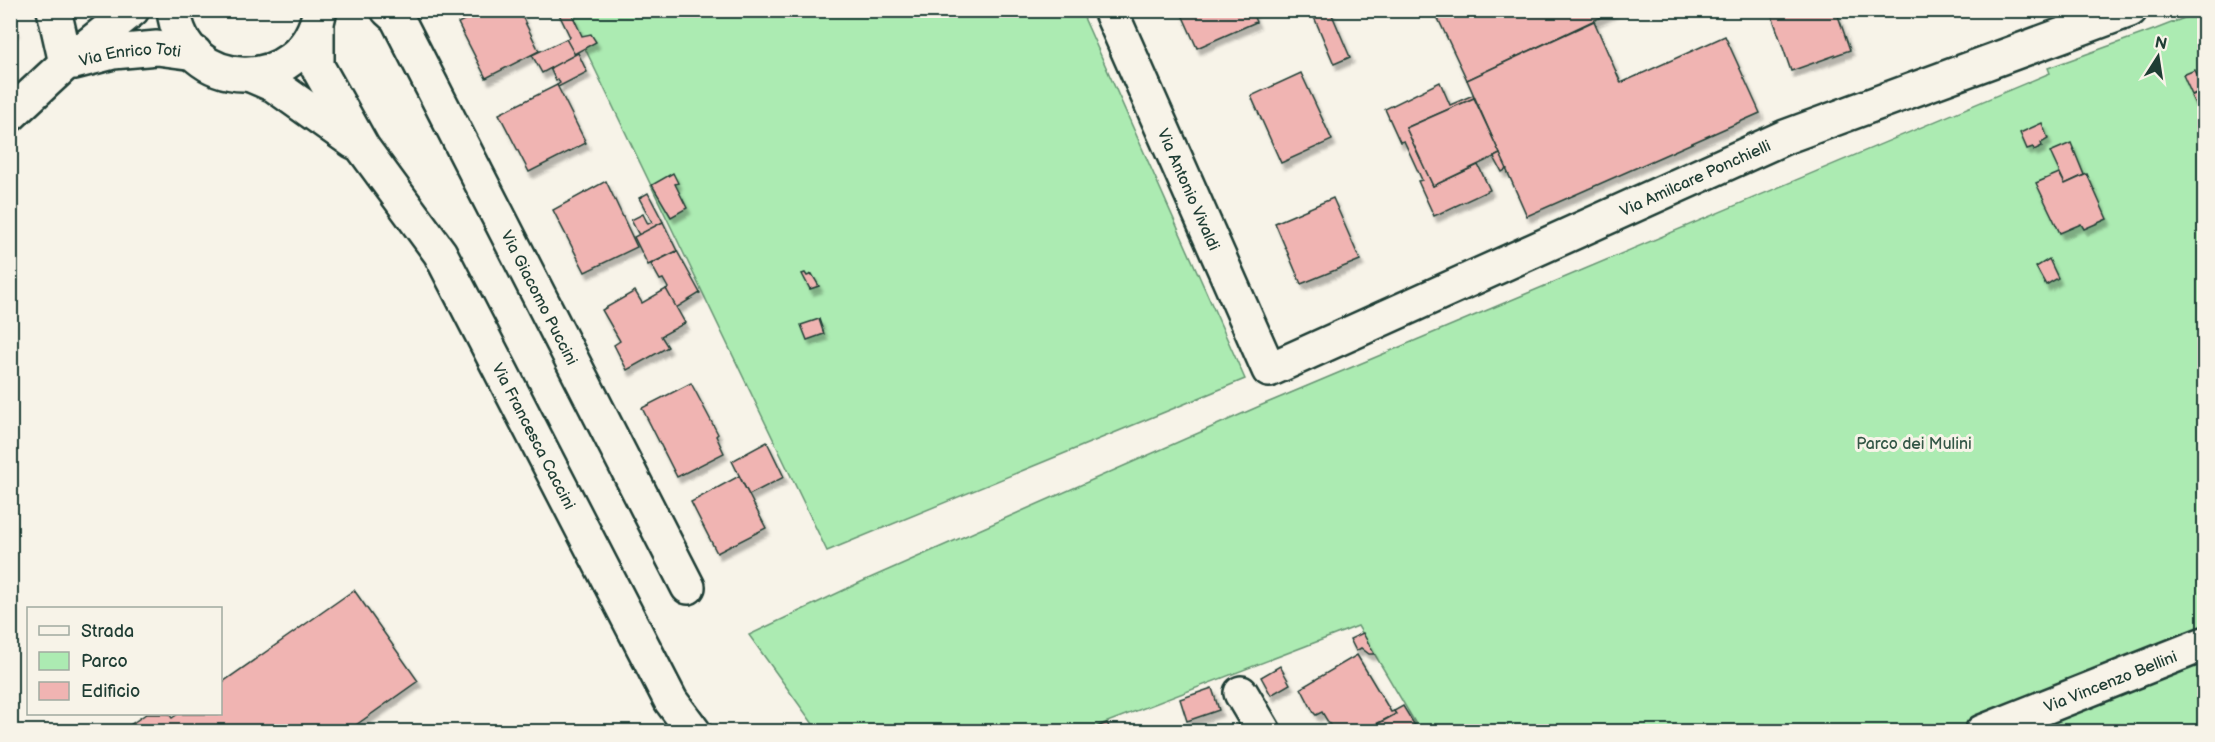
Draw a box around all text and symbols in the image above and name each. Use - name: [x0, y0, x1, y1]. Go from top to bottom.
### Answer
- north arrow: [2128, 27, 2188, 87]
- text: N: [2153, 33, 2169, 54]
- street label: Via Enrico Toti: [77, 40, 182, 71]
- street label: Via Antonio Vivaldi: [1153, 126, 1223, 254]
- street label: Via Amilcare Ponchielli: [1617, 137, 1774, 221]
- street label: Via Giacomo Puccini: [496, 228, 581, 369]
- street label: Via Francesca Caccini: [487, 360, 579, 513]
- park label: Parco dei Mulini: [1856, 435, 1972, 454]
- legend: [27, 607, 222, 715]
- text: Strada: [81, 621, 134, 642]
- street label: Via Vincenzo Bellini: [2042, 648, 2180, 717]
- text: Parco: [81, 651, 128, 672]
- text: Edificio: [81, 681, 140, 702]

